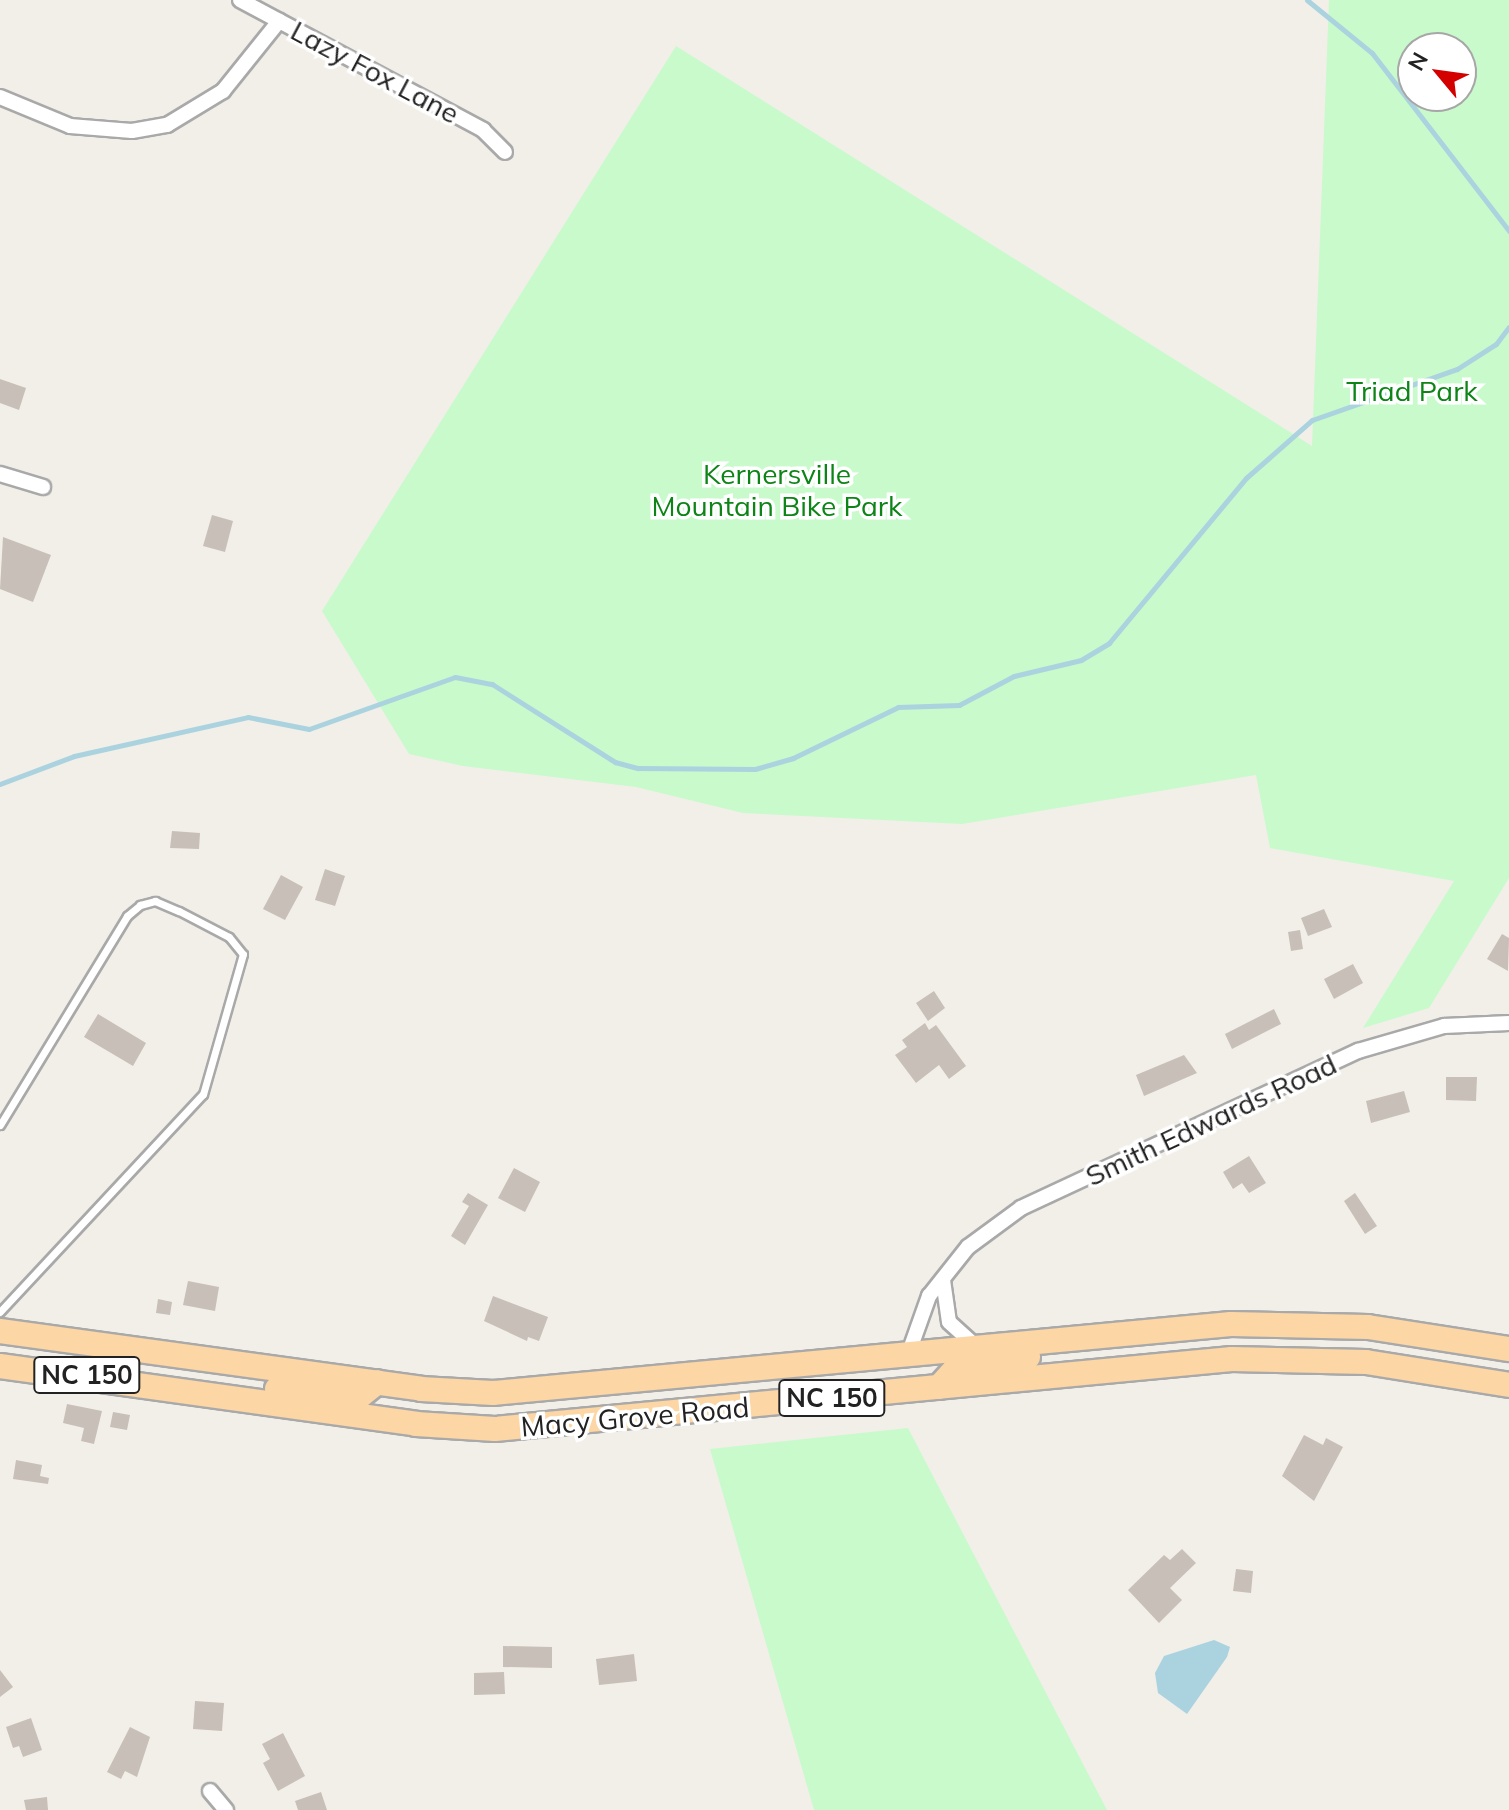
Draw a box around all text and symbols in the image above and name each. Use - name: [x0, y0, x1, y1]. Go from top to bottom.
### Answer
- street label: Lazy Fox Lane: [285, 14, 465, 130]
- north arrow: [1397, 32, 1477, 112]
- text: N: [1401, 47, 1434, 75]
- park label: Triad Park: [1346, 374, 1478, 408]
- park label: Kernersville Mountain Bike Park: [652, 457, 902, 523]
- street label: Smith Edwards Road: [1080, 1047, 1342, 1193]
- road number: NC 150: [33, 1353, 141, 1397]
- road number: NC 150: [778, 1376, 886, 1420]
- street label: Macy Grove Road: [519, 1390, 751, 1444]

